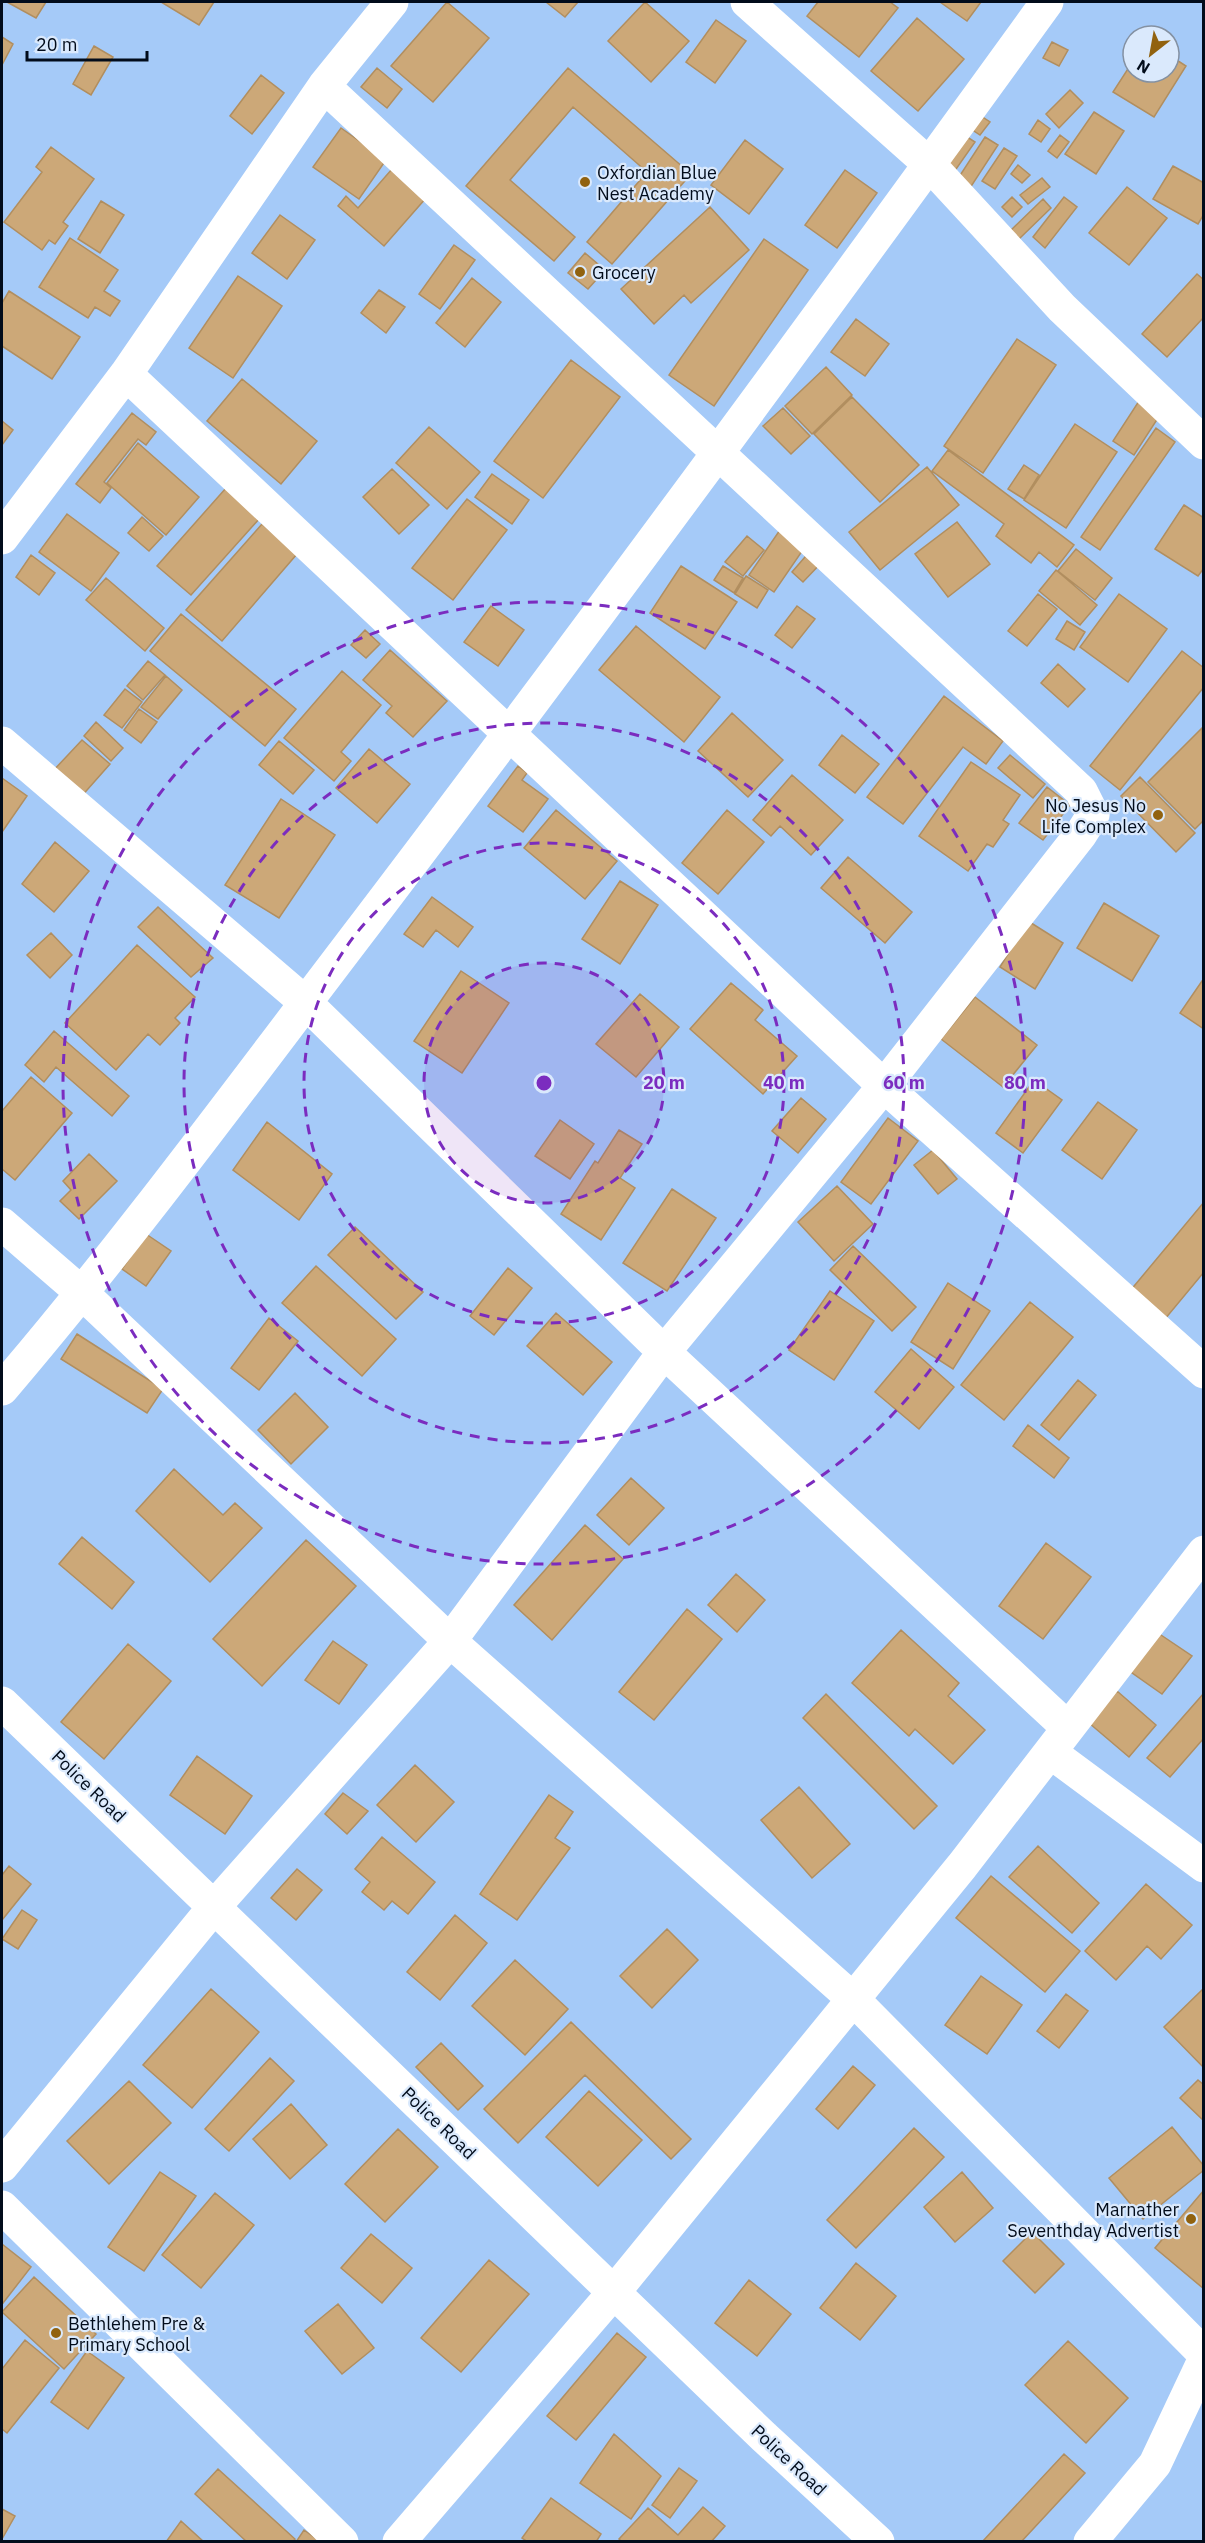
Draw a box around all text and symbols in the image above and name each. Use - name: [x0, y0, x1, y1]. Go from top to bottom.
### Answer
- scale bar: [27, 24, 147, 62]
- north arrow: [1121, 24, 1181, 84]
- text: 20 m: [36, 33, 78, 56]
- text: N: [1133, 55, 1153, 78]
- place label: Oxfordian Blue Nest Academy: [597, 161, 717, 205]
- marker: Oxfordian Blue Nest Academy: [578, 175, 592, 189]
- place label: Grocery: [592, 261, 656, 284]
- marker: Grocery: [573, 265, 587, 279]
- place label: No Jesus No Life Complex: [1041, 794, 1146, 838]
- marker: No Jesus No Life Complex: [1151, 808, 1165, 822]
- text: 20 m: [643, 1071, 685, 1094]
- text: 40 m: [763, 1071, 805, 1094]
- text: 60 m: [883, 1071, 925, 1094]
- text: 80 m: [1004, 1071, 1046, 1094]
- centre of rings: [534, 1073, 554, 1093]
- street label: Police Road: [47, 1745, 131, 1827]
- street label: Police Road: [397, 2082, 481, 2164]
- place label: Marnather Seventhday Advertist: [1007, 2198, 1179, 2242]
- marker: Marnather Seventhday Advertist: [1184, 2212, 1198, 2226]
- place label: Bethlehem Pre & Primary School: [68, 2312, 205, 2356]
- marker: Bethlehem Pre & Primary School: [49, 2326, 63, 2340]
- street label: Police Road: [747, 2419, 831, 2501]

